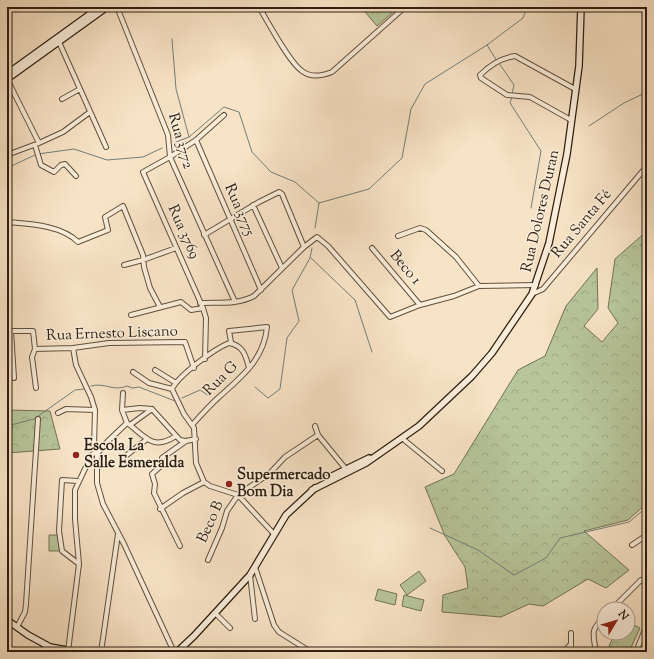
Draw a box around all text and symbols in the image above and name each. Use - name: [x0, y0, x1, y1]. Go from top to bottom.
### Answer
- street label: Rua 3772: [162, 111, 198, 171]
- street label: Rua Dolores Duran: [517, 148, 565, 274]
- street label: Rua 3775: [219, 180, 259, 240]
- street label: Rua Santa Fé: [547, 185, 617, 263]
- street label: Rua 3769: [162, 202, 204, 262]
- street label: Beco 1: [384, 246, 426, 290]
- street label: Rua Ernesto Liscano: [46, 321, 178, 347]
- street label: Rua G: [199, 357, 243, 401]
- place label: Escola La Salle Esmeralda: [84, 436, 185, 474]
- marker: Escola La Salle Esmeralda: [71, 450, 81, 460]
- place label: Supermercado Bom Dia: [237, 465, 330, 503]
- marker: Supermercado Bom Dia: [224, 479, 234, 489]
- street label: Beco B: [192, 497, 230, 546]
- north arrow: [596, 601, 636, 641]
- text: N: [613, 606, 632, 624]

